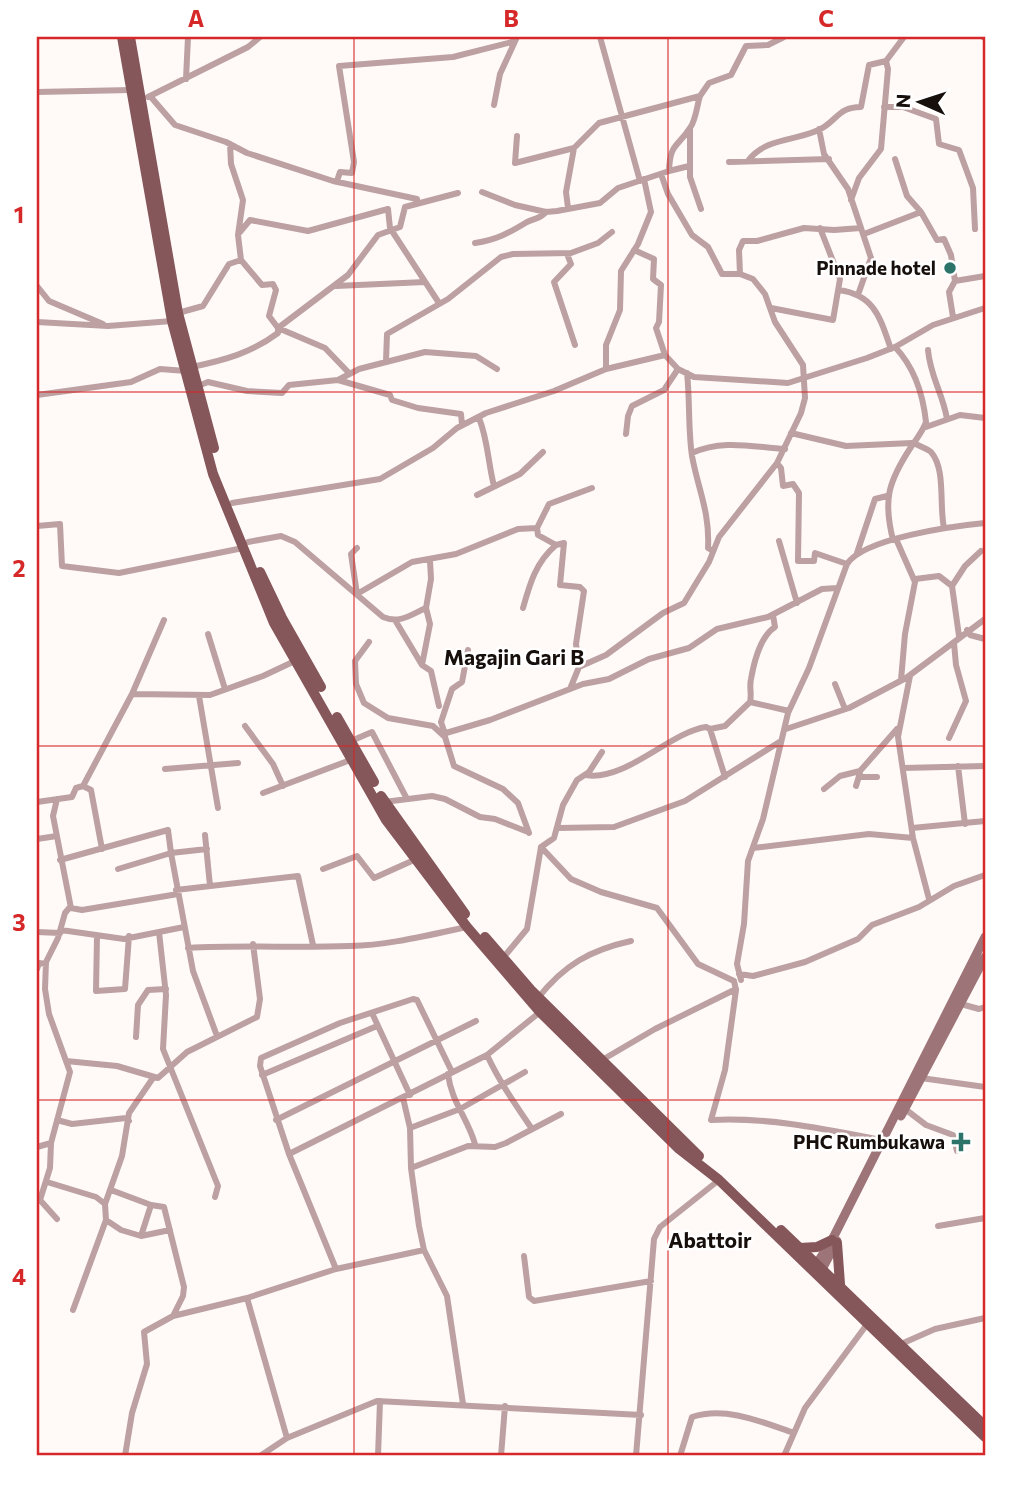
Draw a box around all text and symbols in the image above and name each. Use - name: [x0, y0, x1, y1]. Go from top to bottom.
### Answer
- text: A: [188, 4, 205, 32]
- text: B: [503, 4, 519, 32]
- text: C: [818, 4, 834, 32]
- north arrow: [886, 66, 956, 136]
- text: N: [891, 93, 914, 109]
- text: 1: [14, 200, 24, 228]
- place label: Pinnade hotel: [816, 256, 936, 279]
- marker: Pinnade hotel: [942, 260, 958, 276]
- text: 2: [12, 554, 26, 582]
- district label: Magajin Gari B: [444, 644, 584, 669]
- text: 3: [12, 908, 26, 936]
- place label: PHC Rumbukawa: [793, 1130, 945, 1153]
- marker: PHC Rumbukawa: [951, 1132, 971, 1152]
- district label: Abattoir: [668, 1227, 752, 1252]
- text: 4: [12, 1262, 26, 1290]

